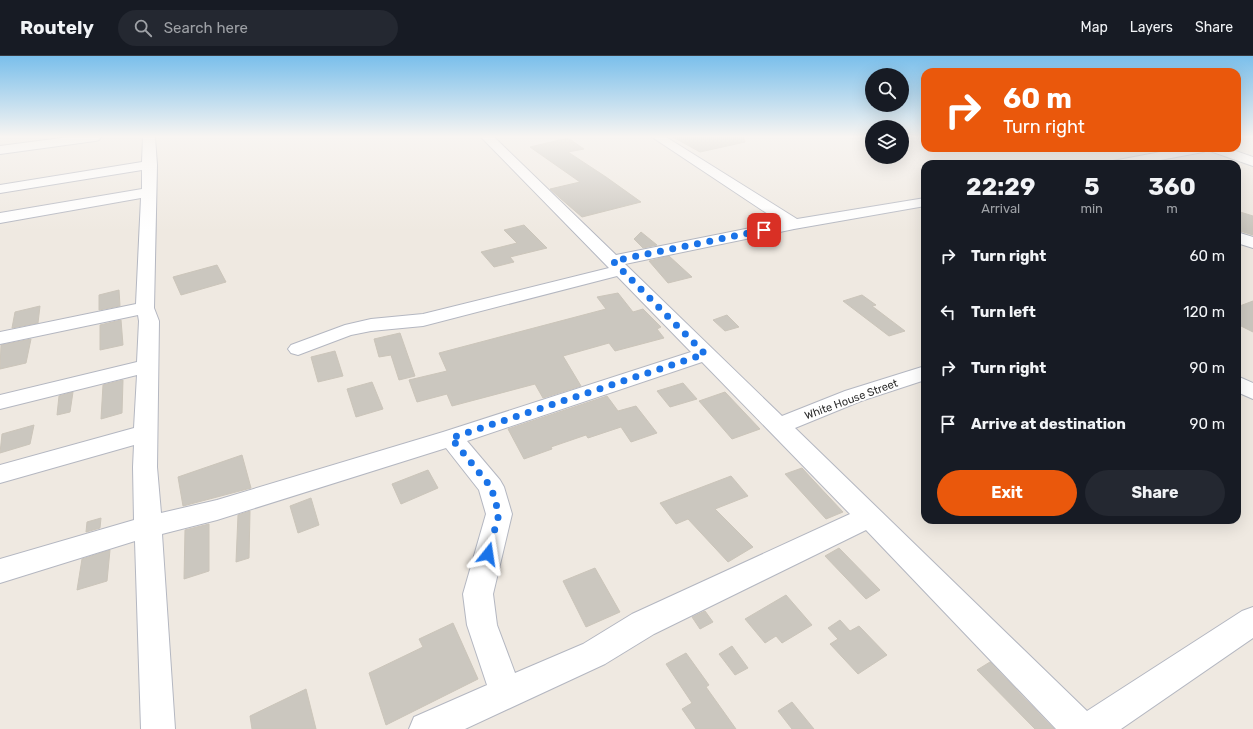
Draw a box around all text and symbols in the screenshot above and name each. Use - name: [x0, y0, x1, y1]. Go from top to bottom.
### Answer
- search box: [118, 10, 398, 46]
- text: Routely: [20, 16, 94, 39]
- icon: search: [132, 17, 154, 39]
- text: Search here: [164, 19, 248, 37]
- text: Map: [1081, 19, 1108, 36]
- text: Layers: [1130, 19, 1173, 36]
- text: Share: [1195, 19, 1233, 36]
- map controls: [865, 68, 909, 164]
- button: search: [865, 68, 909, 112]
- text: 60 m: [1003, 82, 1072, 115]
- icon: right: [937, 84, 989, 136]
- text: Turn right: [1003, 116, 1085, 138]
- button: layers: [865, 120, 909, 164]
- text: 22:29: [966, 173, 1035, 201]
- text: 5: [1084, 173, 1099, 201]
- text: 360: [1148, 173, 1196, 201]
- text: Arrival: [981, 201, 1020, 216]
- text: min: [1080, 201, 1103, 216]
- text: m: [1166, 201, 1178, 216]
- pin: [747, 213, 781, 247]
- icon: arrive: [753, 219, 775, 241]
- icon: right: [937, 245, 959, 267]
- text: Turn right: [971, 247, 1046, 265]
- text: 60 m: [1189, 247, 1225, 265]
- icon: left: [937, 301, 959, 323]
- text: Turn left: [971, 303, 1036, 321]
- text: 120 m: [1183, 303, 1225, 321]
- icon: right: [937, 357, 959, 379]
- text: Turn right: [971, 359, 1046, 377]
- text: 90 m: [1190, 359, 1225, 377]
- street label: White House Street: [803, 376, 900, 422]
- icon: arrive: [937, 413, 959, 435]
- text: Arrive at destination: [971, 415, 1126, 433]
- text: 90 m: [1190, 415, 1225, 433]
- button: Exit: [937, 470, 1077, 516]
- button: Share: [1085, 470, 1225, 516]
- position arrow: [467, 533, 509, 575]

